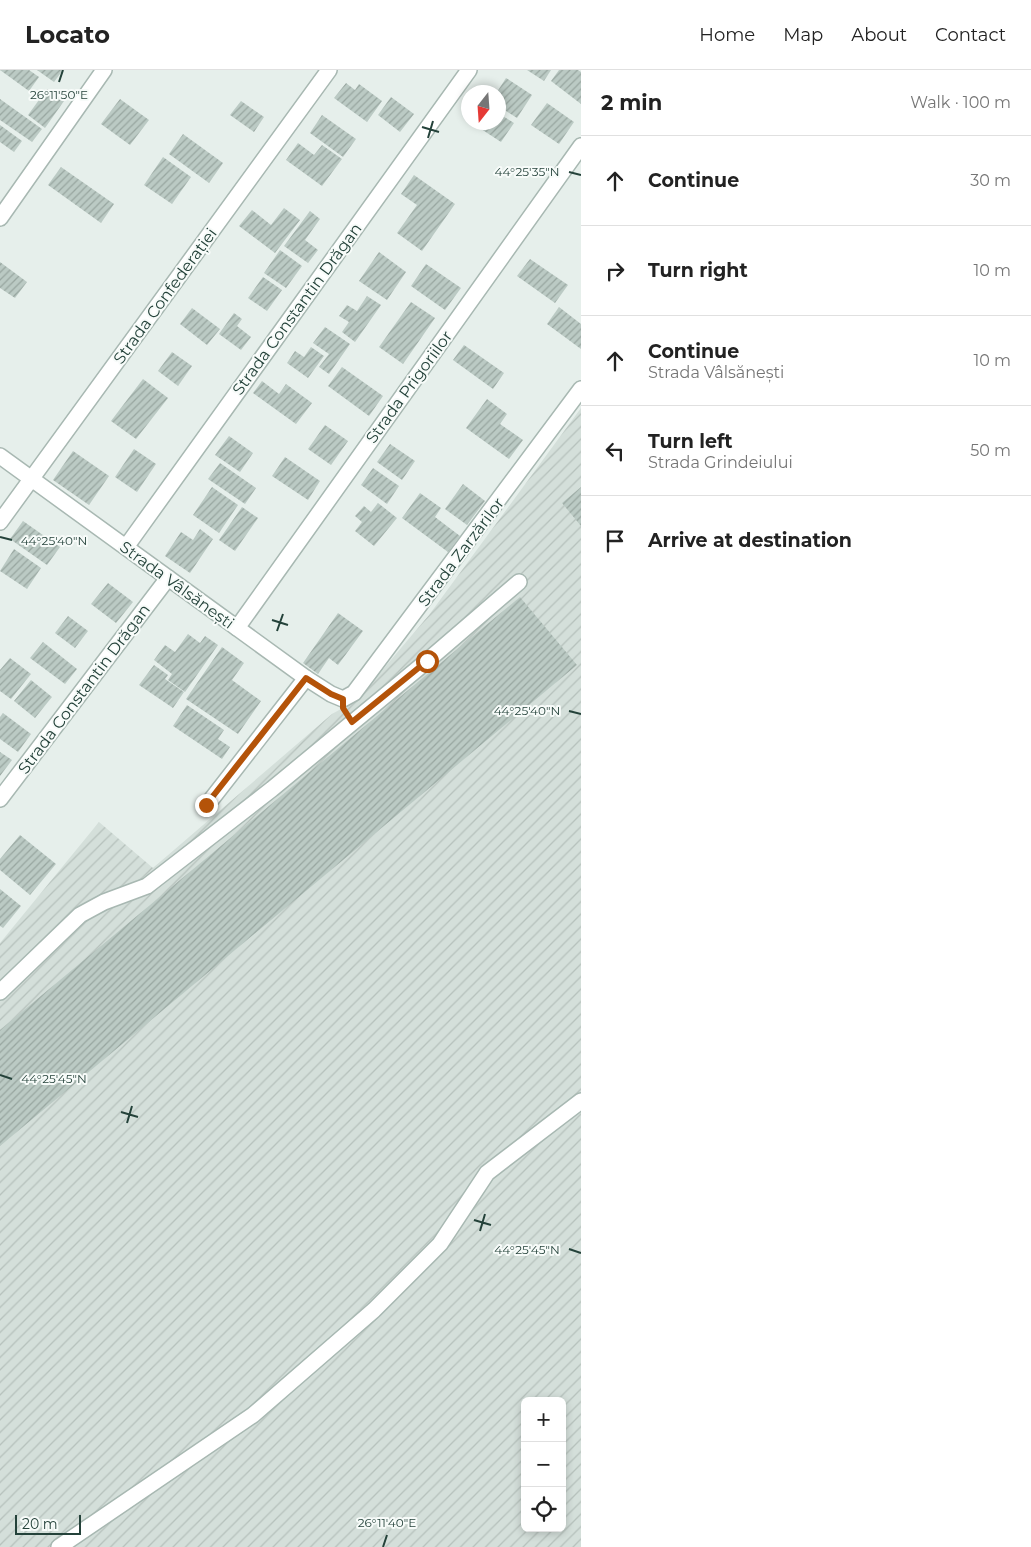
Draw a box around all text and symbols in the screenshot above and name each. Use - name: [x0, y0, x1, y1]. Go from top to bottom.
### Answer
- text: Locato: [25, 20, 110, 49]
- text: Home: [699, 24, 755, 46]
- text: Map: [783, 24, 823, 46]
- text: About: [851, 24, 907, 46]
- text: Contact: [935, 24, 1006, 46]
- north arrow: [461, 85, 506, 130]
- text: 26°11'50"E: [30, 87, 88, 102]
- text: 2 min: [601, 90, 662, 115]
- text: Walk · 100 m: [910, 93, 1011, 112]
- text: 44°25'35"N: [495, 164, 559, 179]
- icon: ahead: [601, 167, 629, 195]
- text: Continue: [648, 169, 739, 192]
- text: 30 m: [970, 171, 1011, 190]
- street label: Strada Constantin Drăgan: [228, 219, 366, 399]
- street label: Strada Confederației: [109, 224, 221, 368]
- icon: right: [601, 257, 629, 285]
- text: Turn right: [648, 259, 748, 282]
- text: 10 m: [973, 261, 1011, 280]
- street label: Strada Prigoriilor: [362, 327, 456, 447]
- text: Continue: [648, 340, 739, 363]
- icon: ahead: [601, 347, 629, 375]
- text: 10 m: [973, 351, 1011, 370]
- text: Strada Vâlsănești: [648, 363, 784, 382]
- text: Turn left: [648, 430, 733, 453]
- icon: left: [601, 437, 629, 465]
- text: 50 m: [970, 441, 1011, 460]
- text: Strada Grindeiului: [648, 453, 793, 472]
- street label: Strada Zarzărilor: [414, 494, 508, 610]
- icon: arrive: [601, 527, 629, 555]
- text: Arrive at destination: [648, 529, 852, 552]
- text: 44°25'40"N: [21, 533, 87, 548]
- street label: Strada Vâlsănești: [116, 537, 238, 634]
- street label: Strada Constantin Drăgan: [14, 600, 154, 778]
- route start: [416, 650, 439, 673]
- text: 44°25'40"N: [494, 703, 560, 718]
- route end: [195, 794, 218, 817]
- text: 44°25'45"N: [21, 1071, 87, 1086]
- text: 44°25'45"N: [494, 1242, 560, 1257]
- map controls: [521, 1397, 566, 1532]
- button: +: [521, 1397, 566, 1442]
- button: −: [521, 1442, 566, 1487]
- button: locate: [521, 1487, 566, 1532]
- scale bar: [15, 1512, 81, 1535]
- text: 20 m: [22, 1515, 58, 1533]
- text: 26°11'40"E: [358, 1515, 416, 1530]

